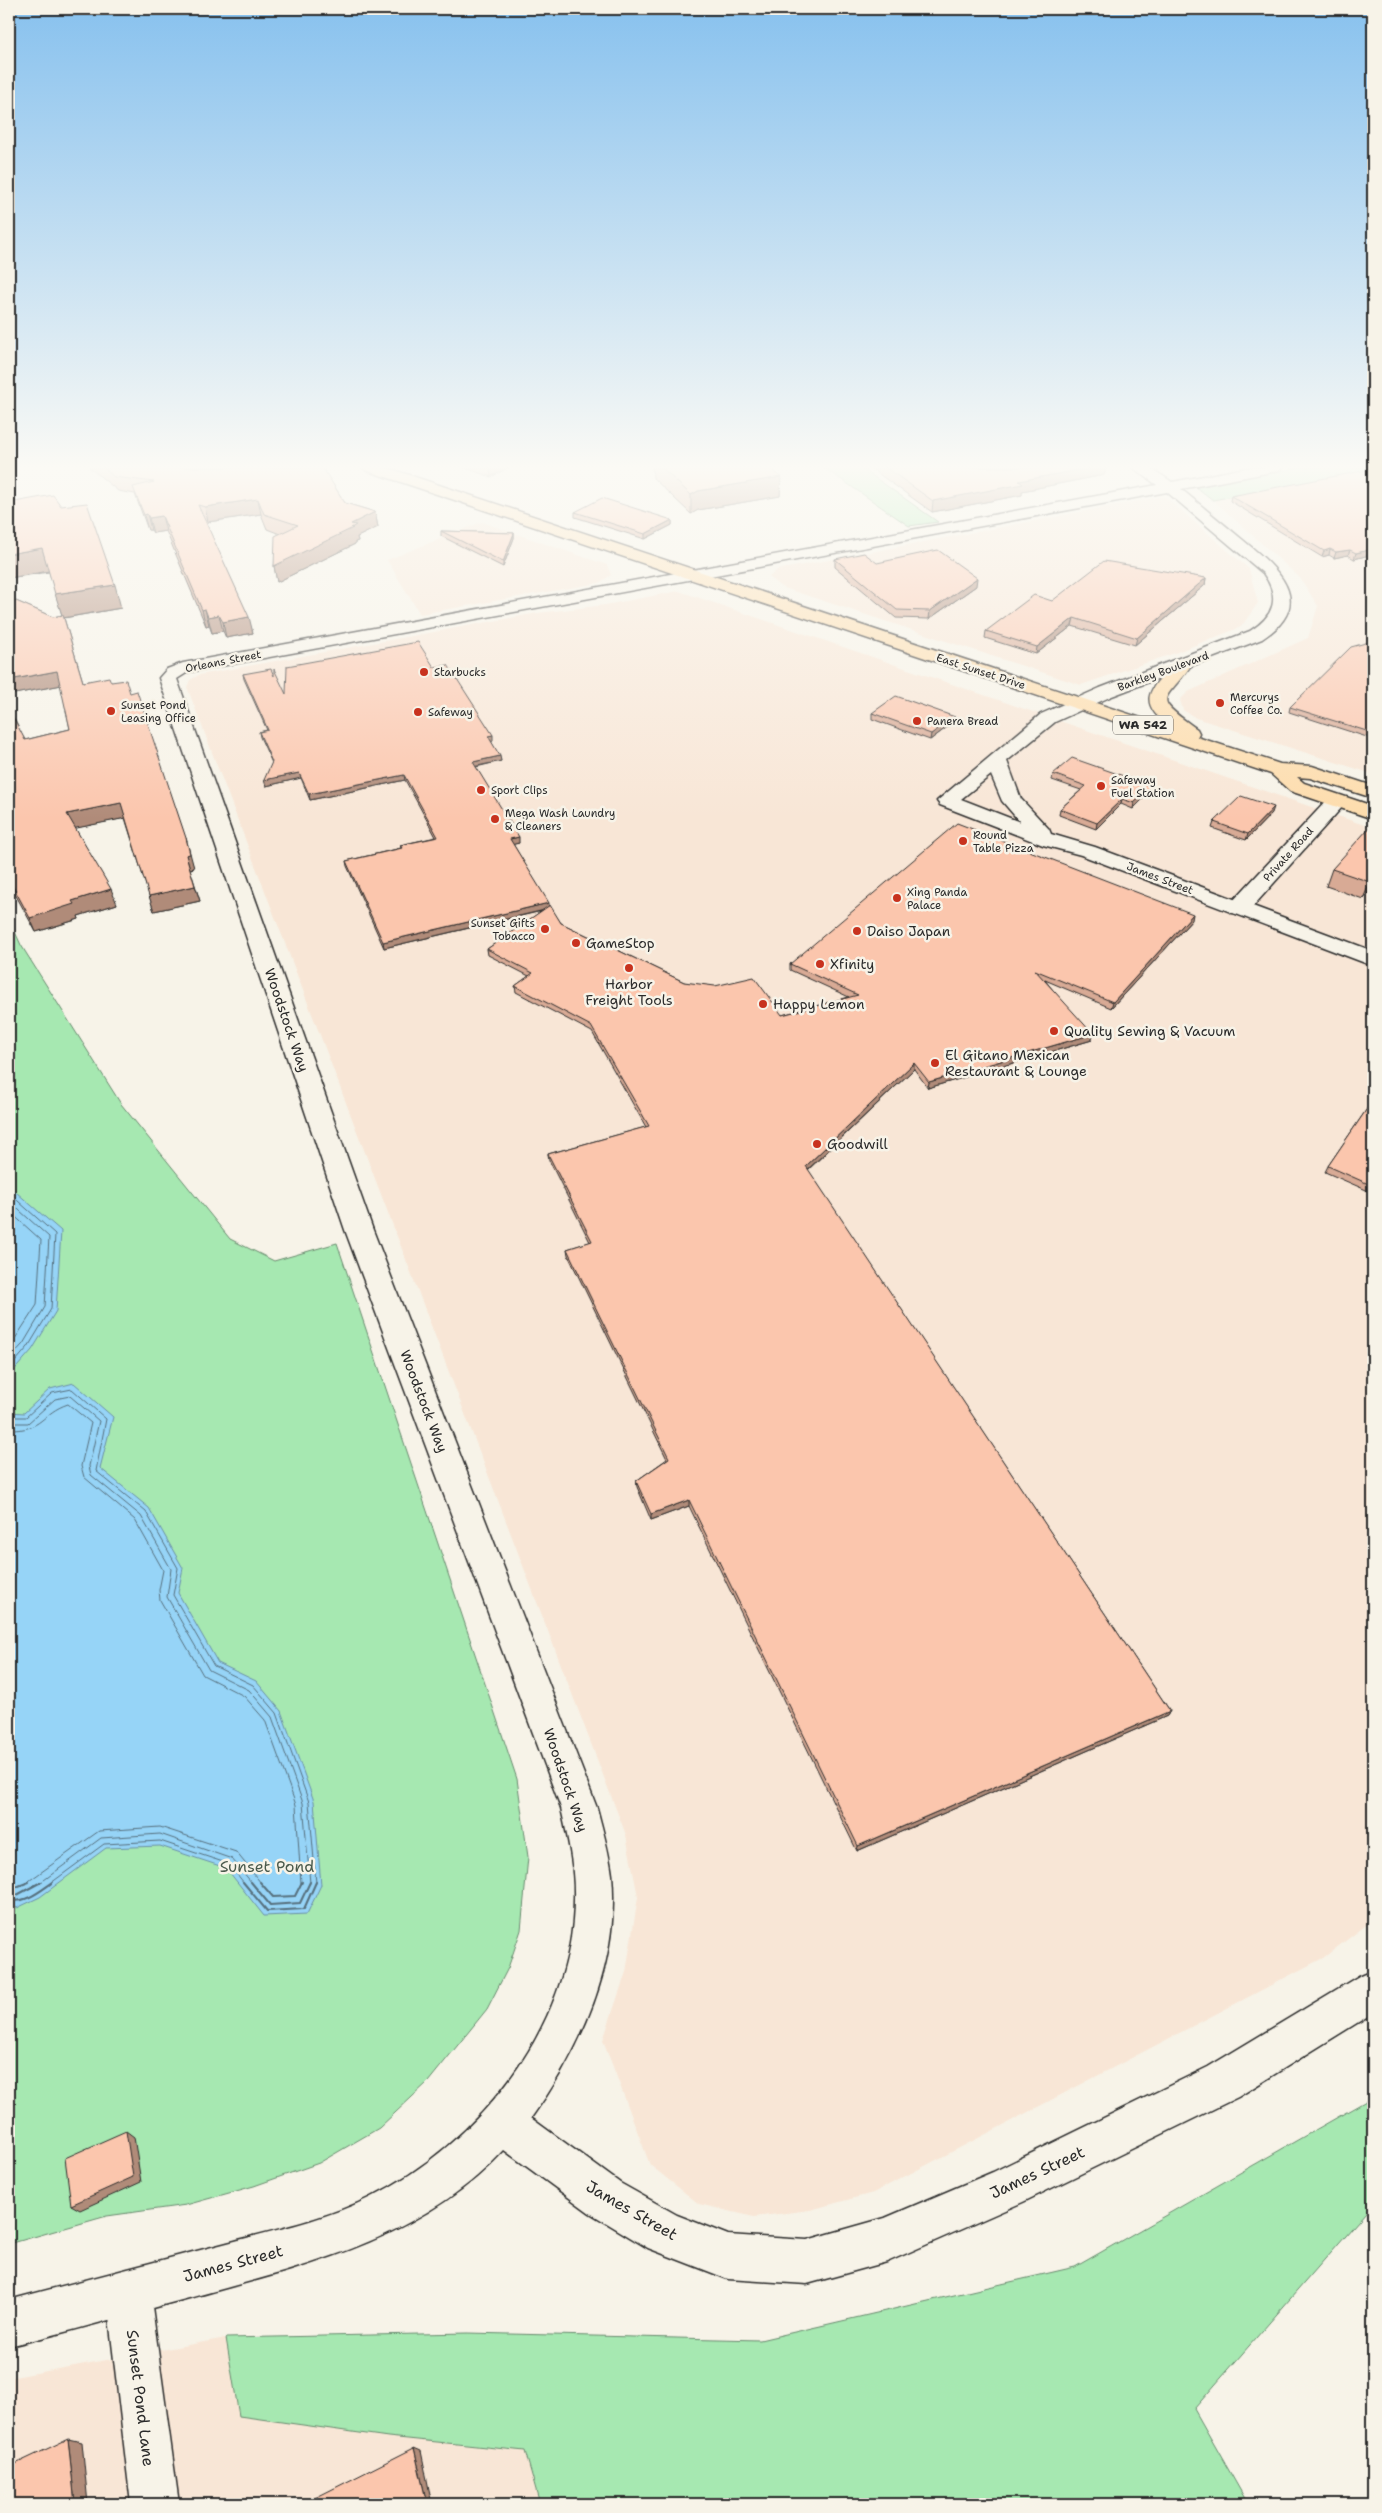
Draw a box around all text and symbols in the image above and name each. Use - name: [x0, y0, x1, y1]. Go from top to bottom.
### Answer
- street label: Orleans Street: [184, 647, 263, 676]
- street label: Barkley Boulevard: [1115, 648, 1211, 695]
- street label: East Sunset Drive: [934, 650, 1027, 693]
- place label: Starbucks: [434, 665, 486, 680]
- marker: Starbucks: [418, 666, 430, 678]
- place label: Mercurys Coffee Co.: [1230, 690, 1283, 718]
- marker: Mercurys Coffee Co.: [1214, 697, 1226, 709]
- place label: Sunset Pond Leasing Office: [121, 698, 196, 726]
- marker: Sunset Pond Leasing Office: [105, 705, 117, 717]
- place label: Safeway: [428, 705, 473, 720]
- marker: Safeway: [412, 706, 424, 718]
- place label: Panera Bread: [927, 714, 998, 729]
- marker: Panera Bread: [911, 715, 923, 727]
- road number: WA 542: [1113, 716, 1173, 734]
- place label: Safeway Fuel Station: [1111, 773, 1175, 801]
- marker: Safeway Fuel Station: [1095, 780, 1107, 792]
- place label: Sport Clips: [491, 783, 548, 798]
- marker: Sport Clips: [475, 784, 487, 796]
- place label: Mega Wash Laundry & Cleaners: [505, 806, 615, 834]
- marker: Mega Wash Laundry & Cleaners: [489, 813, 501, 825]
- street label: Private Road: [1260, 824, 1317, 885]
- place label: Round Table Pizza: [973, 828, 1034, 856]
- marker: Round Table Pizza: [957, 835, 969, 847]
- street label: James Street: [1124, 859, 1196, 898]
- place label: Xing Panda Palace: [907, 885, 968, 913]
- marker: Xing Panda Palace: [891, 892, 903, 904]
- place label: Sunset Gifts Tobacco: [471, 916, 535, 944]
- place label: Daiso Japan: [867, 922, 951, 940]
- marker: Sunset Gifts Tobacco: [539, 923, 551, 935]
- marker: Daiso Japan: [851, 925, 863, 937]
- place label: GameStop: [586, 934, 655, 952]
- marker: GameStop: [570, 937, 582, 949]
- place label: Xfinity: [830, 955, 874, 973]
- marker: Xfinity: [814, 958, 826, 970]
- marker: Harbor Freight Tools: [623, 962, 635, 974]
- street label: Woodstock Way: [261, 966, 313, 1074]
- place label: Harbor Freight Tools: [585, 975, 673, 1009]
- place label: Happy Lemon: [773, 995, 865, 1013]
- marker: Happy Lemon: [757, 998, 769, 1010]
- place label: Quality Sewing & Vacuum: [1064, 1022, 1235, 1040]
- marker: Quality Sewing & Vacuum: [1048, 1025, 1060, 1037]
- place label: El Gitano Mexican Restaurant & Lounge: [945, 1046, 1087, 1080]
- marker: El Gitano Mexican Restaurant & Lounge: [929, 1057, 941, 1069]
- place label: Goodwill: [827, 1135, 888, 1153]
- marker: Goodwill: [811, 1138, 823, 1150]
- street label: Woodstock Way: [396, 1347, 452, 1455]
- street label: Woodstock Way: [540, 1726, 592, 1834]
- park label: Sunset Pond: [220, 1856, 314, 1877]
- street label: James Street: [986, 2141, 1088, 2204]
- street label: James Street: [582, 2176, 681, 2245]
- street label: James Street: [181, 2240, 285, 2287]
- street label: Sunset Pond Lane: [122, 2329, 159, 2468]

